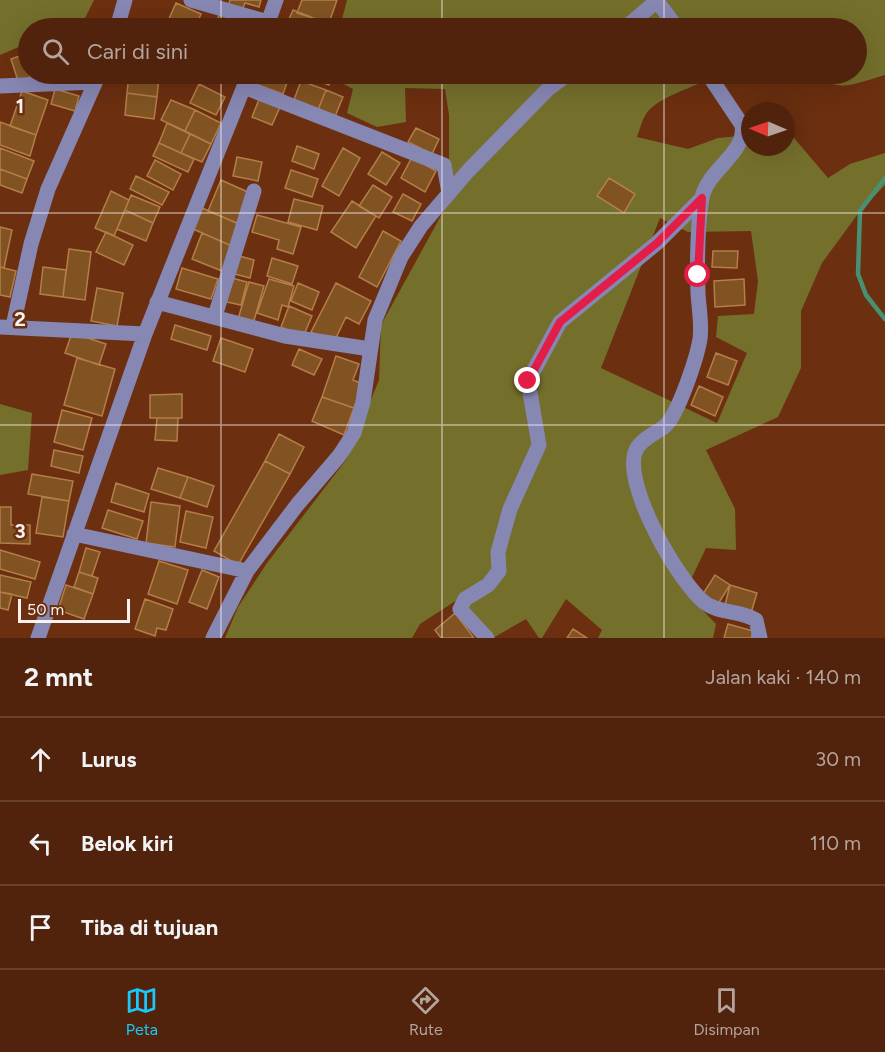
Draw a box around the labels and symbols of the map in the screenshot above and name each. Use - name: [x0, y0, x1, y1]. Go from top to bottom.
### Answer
- text: 1: [16, 94, 24, 118]
- north arrow: [741, 102, 795, 156]
- route start: [684, 261, 710, 287]
- text: 2: [14, 307, 26, 331]
- route end: [514, 367, 540, 393]
- text: 3: [14, 519, 26, 543]
- scale bar: [18, 596, 130, 624]

